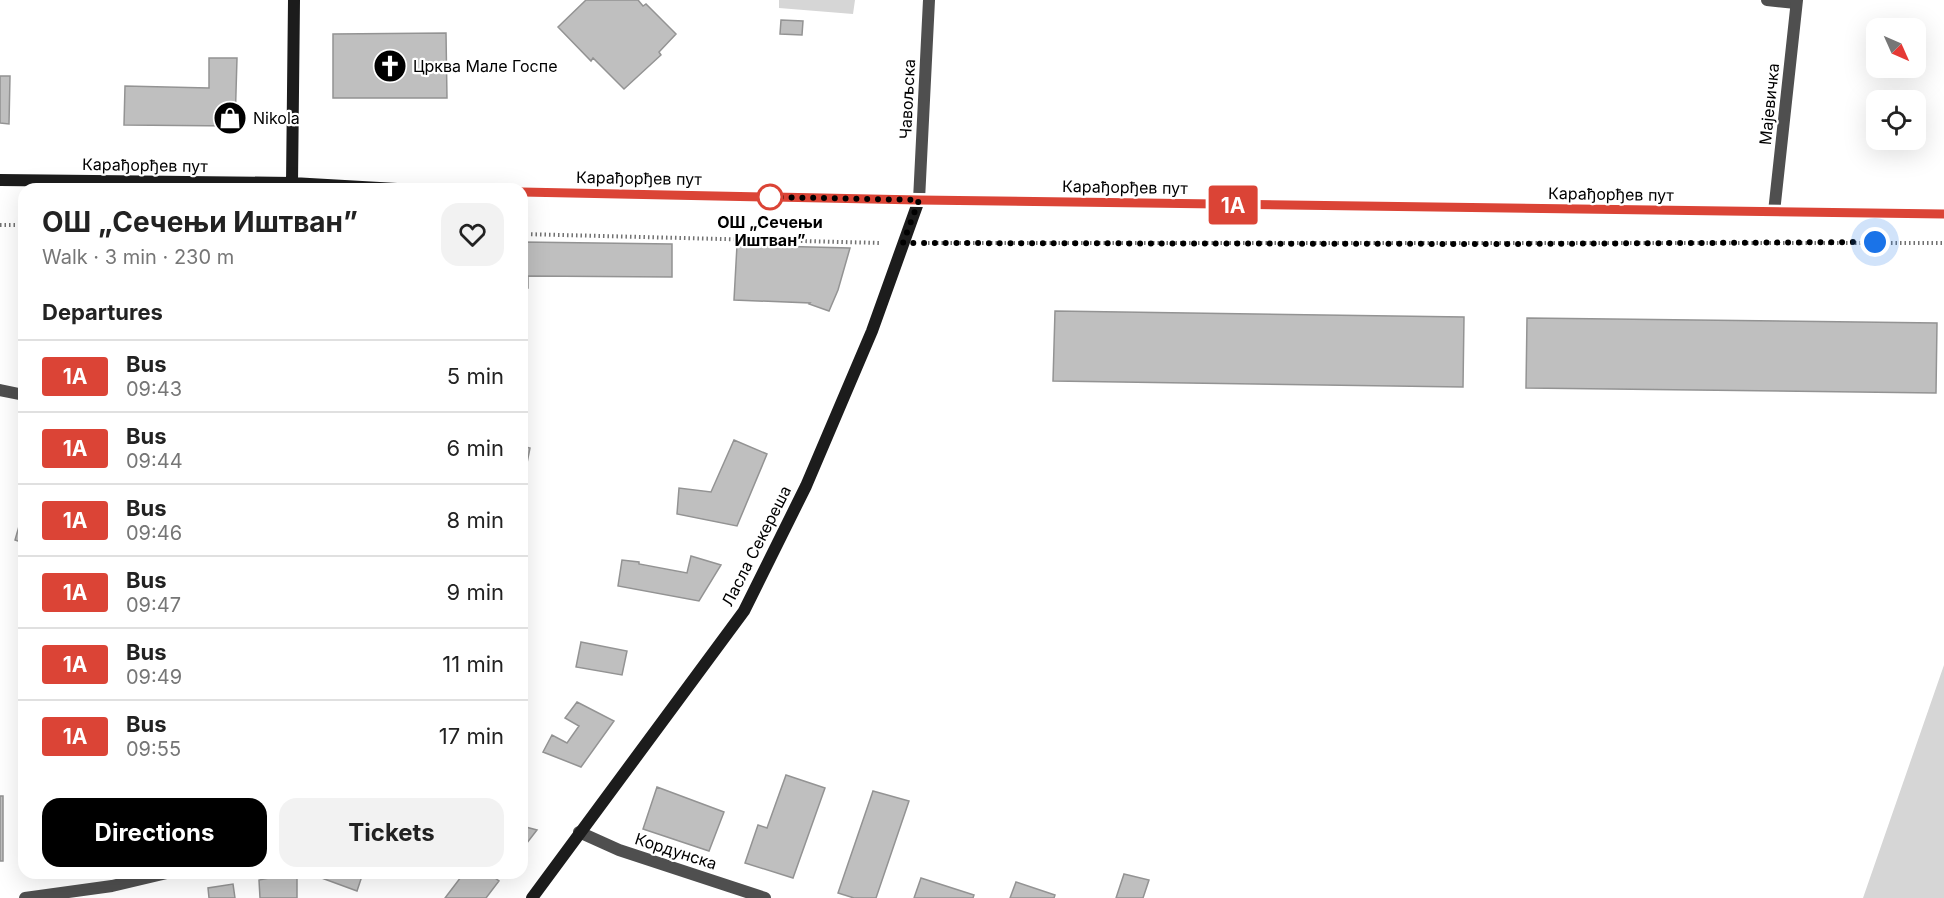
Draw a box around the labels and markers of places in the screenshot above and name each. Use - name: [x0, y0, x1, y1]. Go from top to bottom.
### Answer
- church icon: Црква Мале Госпе: [372, 48, 408, 84]
- place label: Црква Мале Госпе: [413, 56, 557, 76]
- shop icon: Nikola: [212, 100, 248, 136]
- place label: Nikola: [253, 108, 300, 128]
- marker: ОШ „Сечењи Иштван”: [757, 184, 783, 210]
- place label: ОШ „Сечењи Иштван”: [717, 212, 823, 250]

